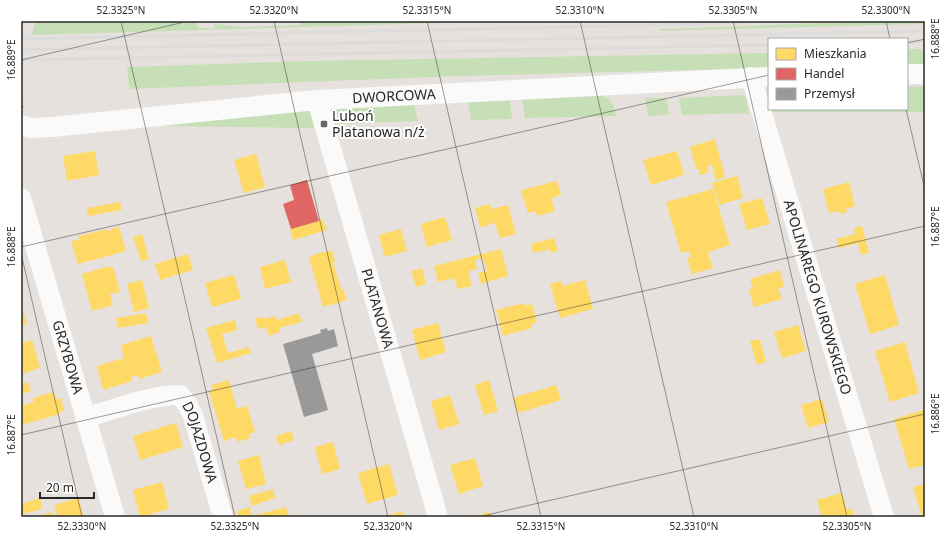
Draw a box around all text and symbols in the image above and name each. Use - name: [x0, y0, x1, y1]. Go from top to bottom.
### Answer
- text: 52.3325°N: [97, 3, 145, 17]
- text: 52.3320°N: [250, 3, 298, 17]
- text: 52.3315°N: [403, 3, 451, 17]
- text: 52.3310°N: [556, 3, 604, 17]
- text: 52.3305°N: [709, 3, 757, 17]
- text: 52.3300°N: [862, 3, 910, 17]
- text: 16.888°E: [928, 18, 942, 60]
- legend: [768, 38, 908, 110]
- text: 16.889°E: [4, 39, 18, 81]
- text: Mieszkania: [804, 45, 867, 62]
- text: Handel: [804, 65, 844, 82]
- street label: DWORCOWA: [352, 84, 436, 107]
- text: Przemysł: [804, 85, 856, 102]
- place label: Luboń Platanowa n/ż: [332, 106, 425, 141]
- marker: Luboń Platanowa n/ż: [319, 119, 329, 129]
- street label: APOLINAREGO KUROWSKIEGO: [780, 197, 856, 397]
- text: 16.887°E: [928, 206, 942, 248]
- text: 16.888°E: [4, 226, 18, 268]
- street label: PLATANOWA: [357, 266, 399, 351]
- street label: GRZYBOWA: [49, 318, 88, 396]
- text: 16.886°E: [928, 393, 942, 435]
- street label: DOJAZDOWA: [178, 398, 222, 485]
- text: 16.887°E: [4, 414, 18, 456]
- scale bar: [40, 474, 94, 500]
- text: 20 m: [46, 479, 74, 496]
- text: 52.3330°N: [58, 519, 106, 533]
- text: 52.3325°N: [211, 519, 259, 533]
- text: 52.3320°N: [364, 519, 412, 533]
- text: 52.3315°N: [517, 519, 565, 533]
- text: 52.3310°N: [670, 519, 718, 533]
- text: 52.3305°N: [823, 519, 871, 533]

